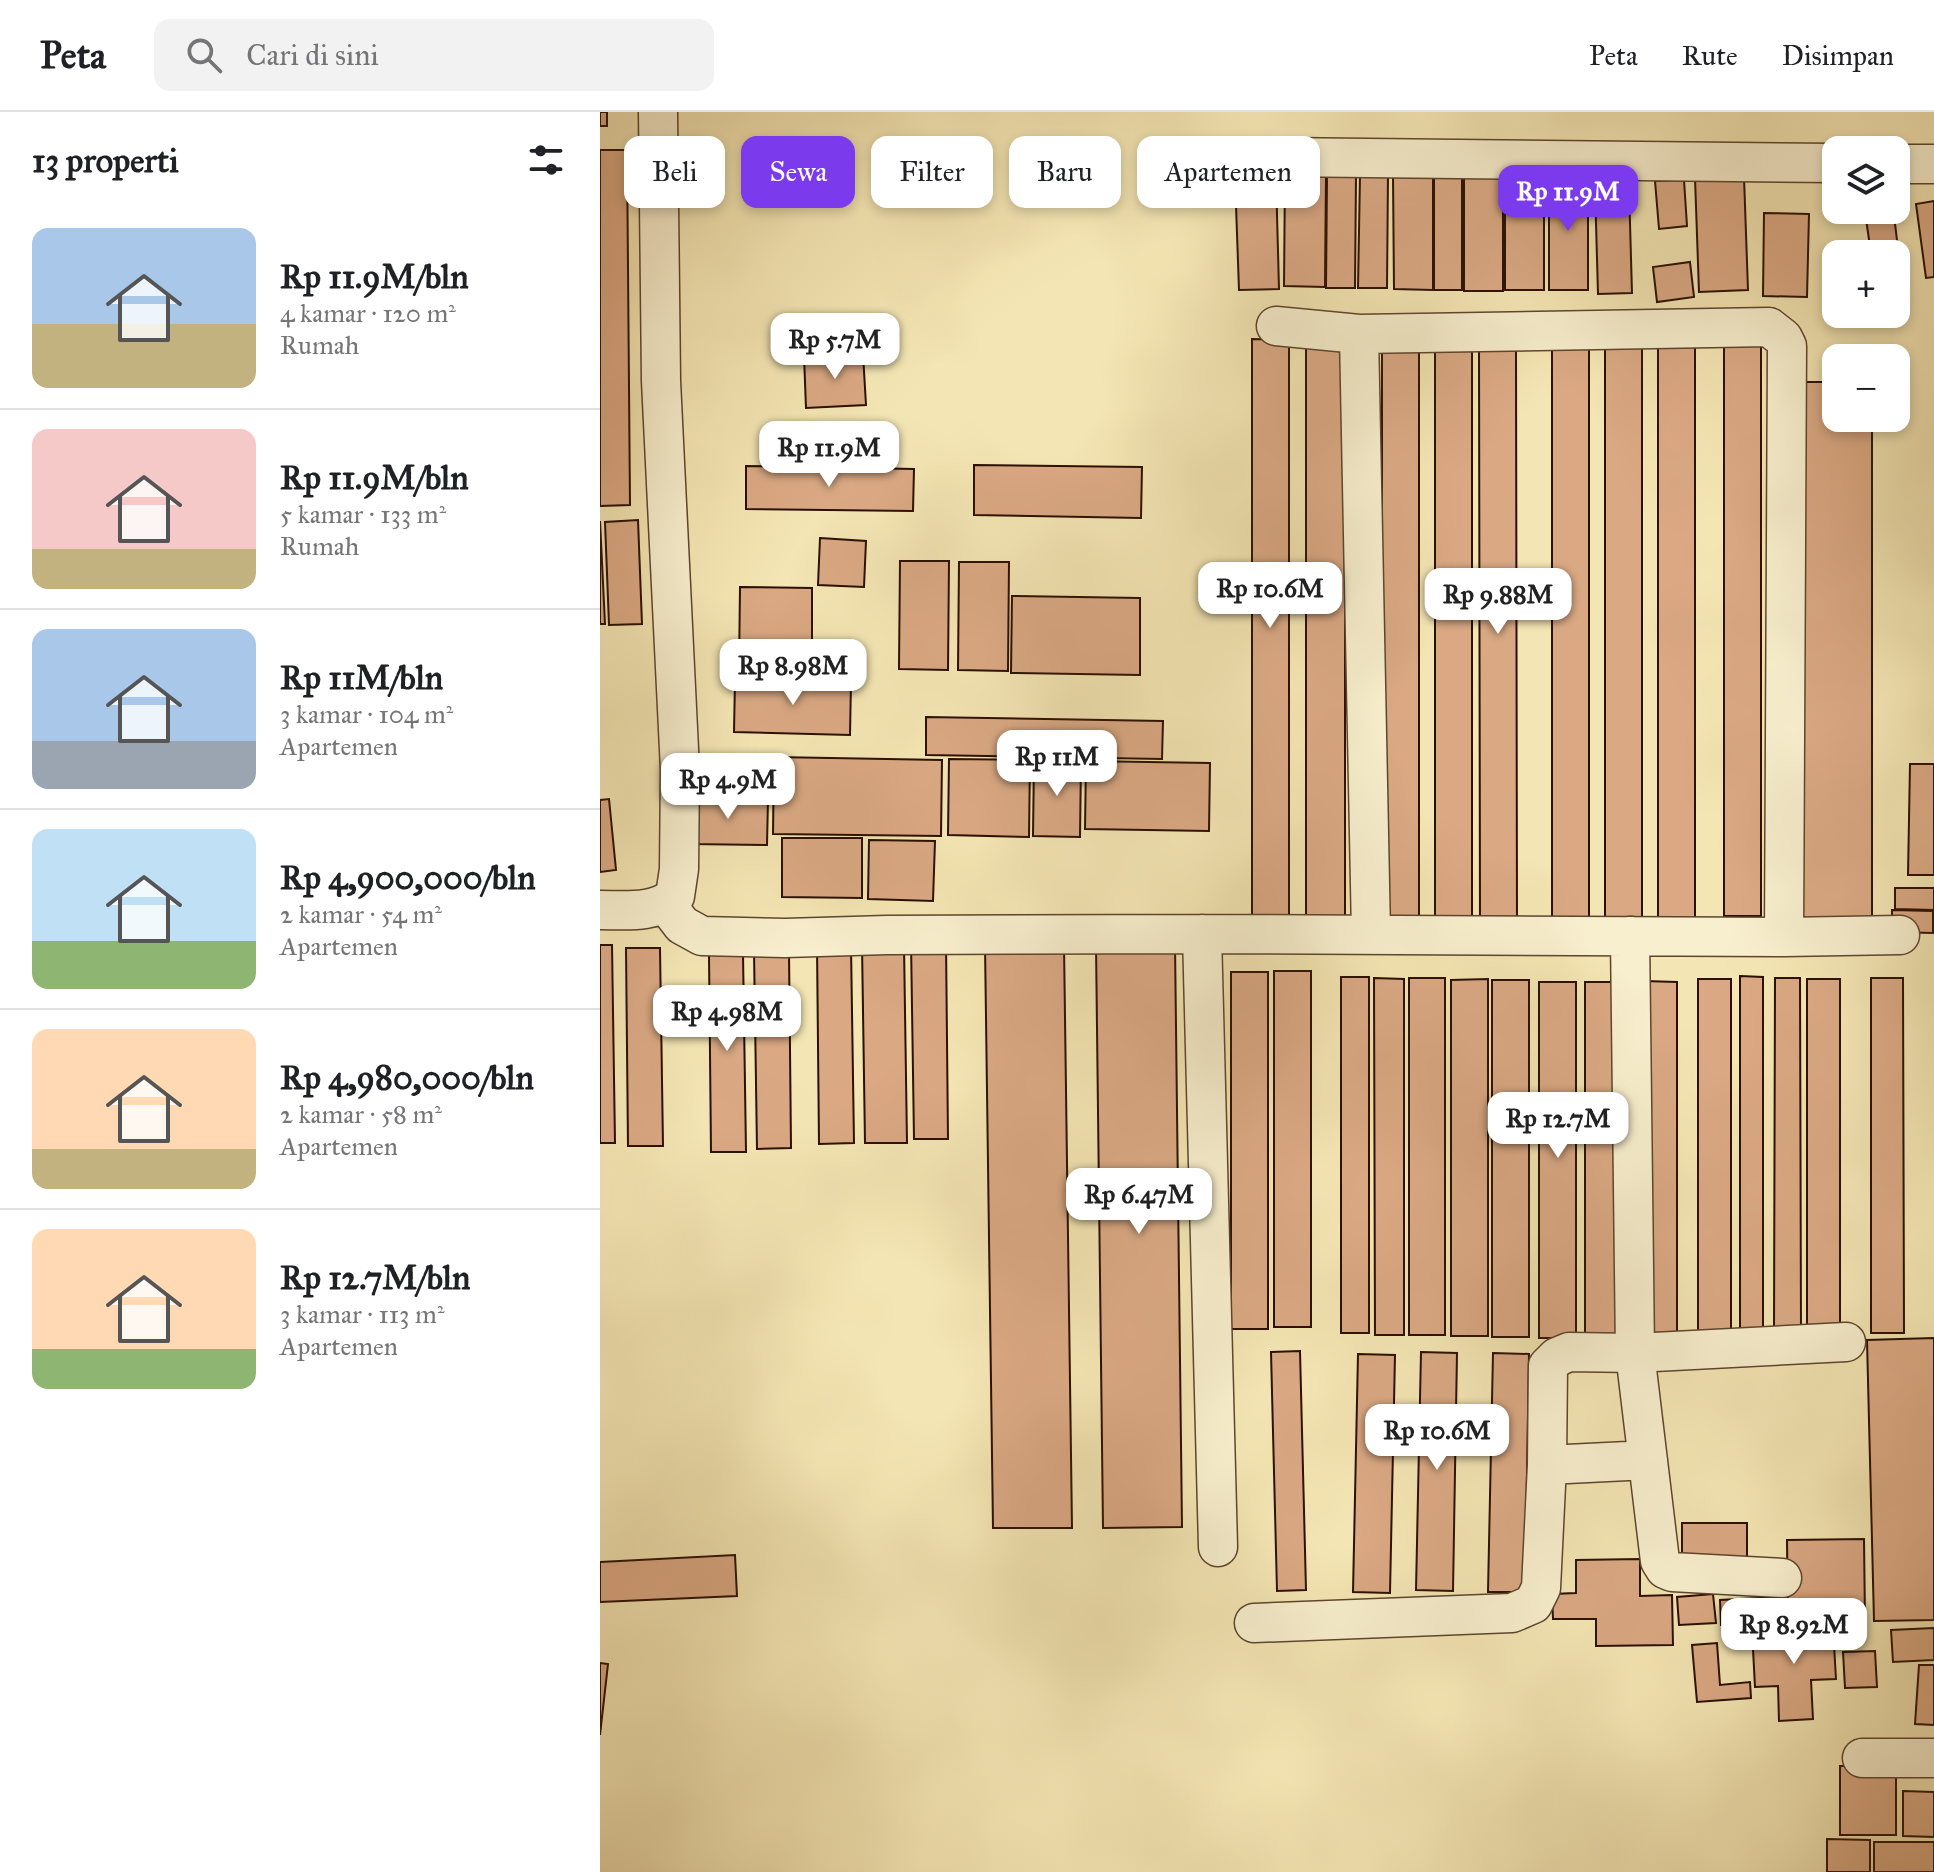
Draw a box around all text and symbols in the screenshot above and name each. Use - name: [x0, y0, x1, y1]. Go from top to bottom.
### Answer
- search box: [154, 19, 714, 91]
- text: Peta: [40, 32, 106, 78]
- icon: search: [182, 33, 226, 77]
- text: Cari di sini: [246, 37, 379, 73]
- text: Peta: [1589, 38, 1638, 73]
- text: Rute: [1682, 38, 1738, 73]
- text: Disimpan: [1782, 38, 1894, 73]
- chip: Beli: [624, 136, 725, 208]
- chip: Sewa: [741, 136, 855, 208]
- chip: Filter: [871, 136, 993, 208]
- chip: Baru: [1009, 136, 1121, 208]
- chip: Apartemen: [1137, 136, 1320, 208]
- map controls: [1822, 136, 1910, 432]
- button: layers: [1822, 136, 1910, 224]
- icon: filters: [524, 138, 568, 182]
- text: 13 properti: [32, 140, 179, 181]
- pin: Rp 11.9M: [1485, 165, 1651, 233]
- text: Rp 11.9M: [1516, 175, 1620, 207]
- button: +: [1822, 240, 1910, 328]
- text: Rp 11.9M/bln: [280, 256, 469, 297]
- icon: home: [96, 260, 192, 356]
- text: 4 kamar · 120 m²: [280, 297, 456, 329]
- pin: Rp 5.7M: [761, 313, 909, 381]
- text: Rp 5.7M: [789, 323, 881, 355]
- text: Rumah: [280, 329, 359, 361]
- button: −: [1822, 344, 1910, 432]
- pin: Rp 11.9M: [746, 421, 912, 489]
- text: Rp 11.9M: [777, 431, 881, 463]
- text: Rp 11.9M/bln: [280, 457, 469, 498]
- icon: home: [96, 461, 192, 557]
- text: 5 kamar · 133 m²: [280, 498, 446, 530]
- text: Rumah: [280, 530, 359, 562]
- pin: Rp 10.6M: [1187, 562, 1353, 630]
- pin: Rp 9.88M: [1415, 568, 1581, 636]
- text: Rp 10.6M: [1216, 572, 1324, 604]
- text: Rp 9.88M: [1443, 578, 1553, 610]
- pin: Rp 8.98M: [710, 639, 876, 707]
- text: Rp 8.98M: [738, 649, 848, 681]
- text: Rp 11M/bln: [280, 657, 443, 698]
- icon: home: [96, 661, 192, 757]
- text: 3 kamar · 104 m²: [280, 698, 453, 730]
- text: Apartemen: [280, 730, 398, 762]
- pin: Rp 11M: [992, 730, 1122, 798]
- text: Rp 11M: [1015, 740, 1099, 772]
- pin: Rp 4.9M: [654, 753, 802, 821]
- text: Rp 4.9M: [679, 763, 777, 795]
- text: Rp 4,900,000/bln: [280, 857, 536, 898]
- icon: home: [96, 861, 192, 957]
- text: 2 kamar · 54 m²: [280, 898, 442, 930]
- text: Apartemen: [280, 930, 398, 962]
- pin: Rp 4.98M: [644, 985, 810, 1053]
- text: Rp 4.98M: [671, 995, 783, 1027]
- text: Rp 4,980,000/bln: [280, 1057, 534, 1098]
- icon: home: [96, 1061, 192, 1157]
- pin: Rp 12.7M: [1475, 1092, 1641, 1160]
- text: 2 kamar · 58 m²: [280, 1098, 442, 1130]
- text: Rp 12.7M: [1505, 1102, 1611, 1134]
- text: Apartemen: [280, 1130, 398, 1162]
- pin: Rp 6.47M: [1056, 1168, 1222, 1236]
- text: Rp 6.47M: [1084, 1178, 1194, 1210]
- text: Rp 12.7M/bln: [280, 1257, 470, 1298]
- icon: home: [96, 1261, 192, 1357]
- text: 3 kamar · 113 m²: [280, 1298, 444, 1330]
- text: Apartemen: [280, 1330, 398, 1362]
- pin: Rp 10.6M: [1354, 1404, 1520, 1472]
- text: Rp 10.6M: [1383, 1414, 1491, 1446]
- pin: Rp 8.92M: [1711, 1598, 1877, 1666]
- text: Rp 8.92M: [1739, 1608, 1849, 1640]

